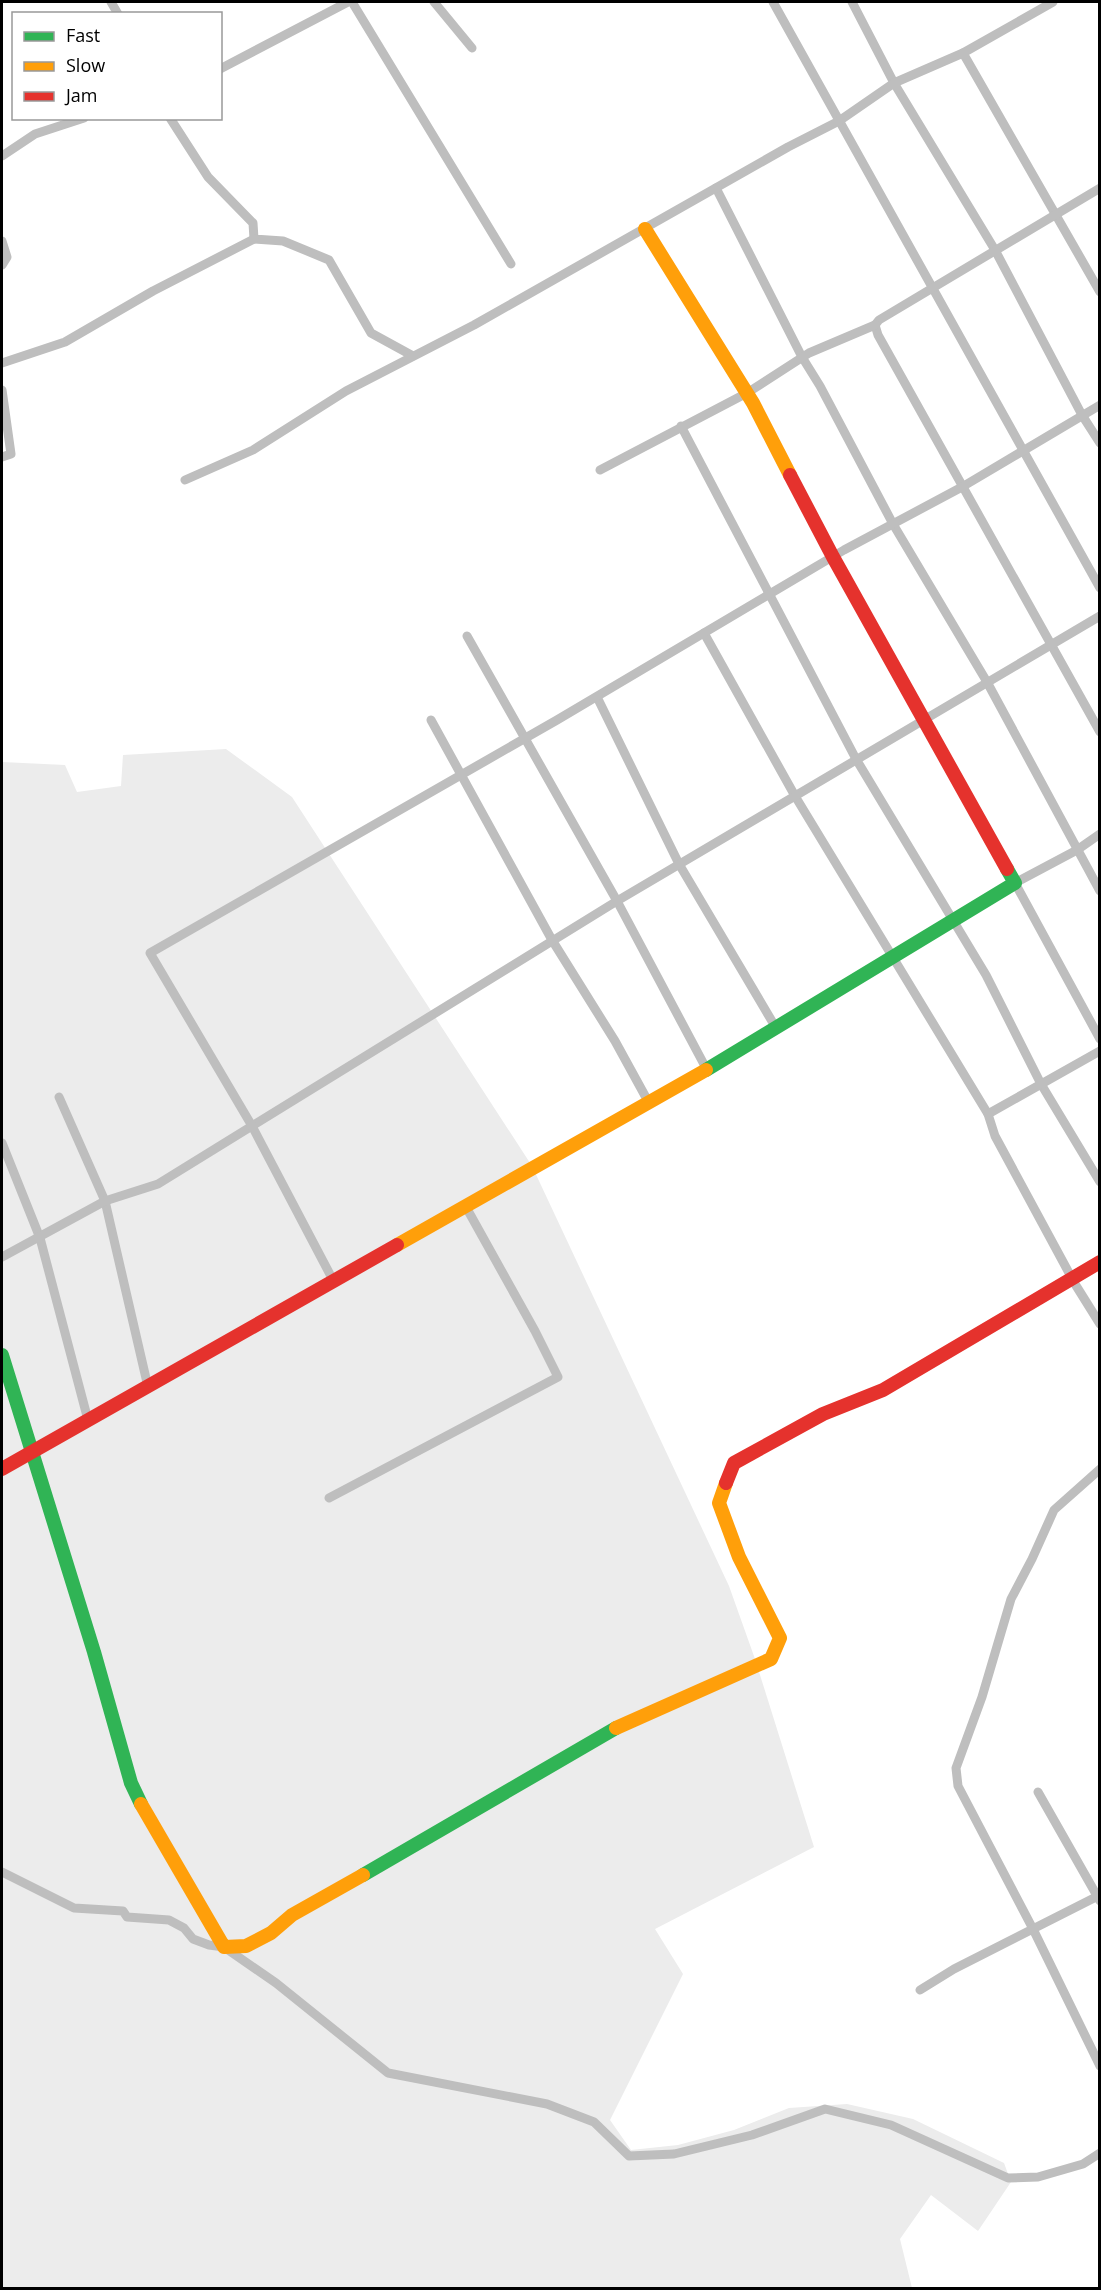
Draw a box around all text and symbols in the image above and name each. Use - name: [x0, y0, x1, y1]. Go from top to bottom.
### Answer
- legend: [12, 12, 222, 120]
- text: Fast: [66, 23, 100, 47]
- text: Slow: [66, 53, 105, 77]
- text: Jam: [64, 83, 98, 107]

